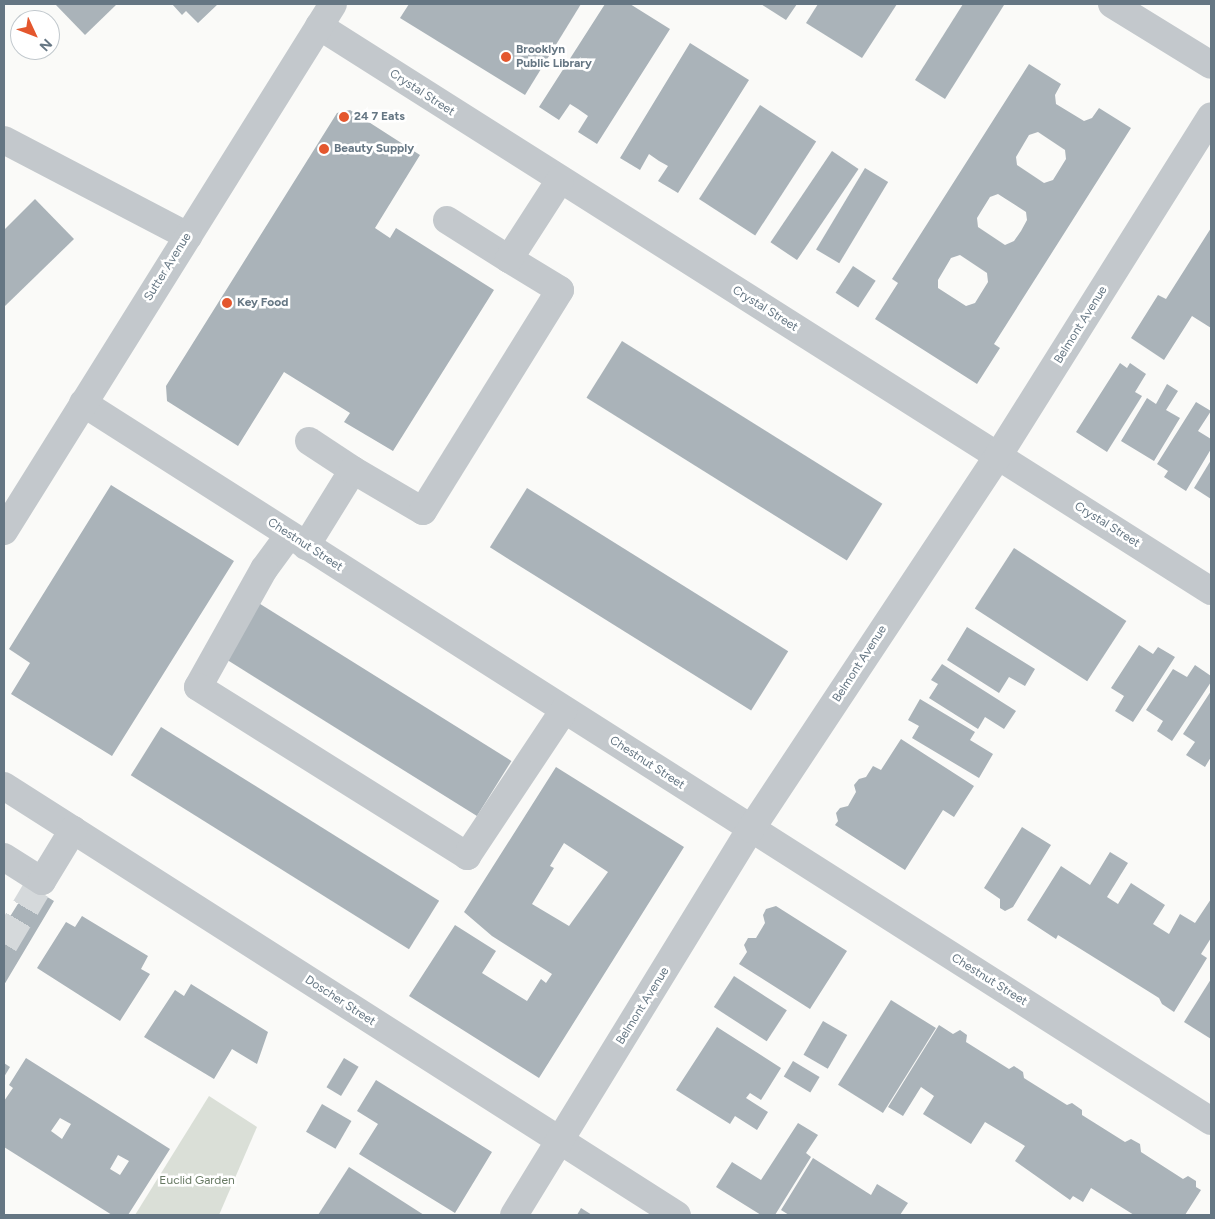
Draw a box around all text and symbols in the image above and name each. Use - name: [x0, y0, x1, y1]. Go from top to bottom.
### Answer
- north arrow: [10, 10, 60, 60]
- text: N: [36, 35, 56, 55]
- place label: Brooklyn Public Library: [516, 43, 592, 71]
- marker: Brooklyn Public Library: [500, 51, 512, 63]
- street label: Crystal Street: [387, 67, 457, 119]
- place label: 24 7 Eats: [354, 110, 405, 124]
- marker: 24 7 Eats: [338, 111, 350, 123]
- place label: Beauty Supply: [334, 142, 414, 156]
- marker: Beauty Supply: [318, 143, 330, 155]
- street label: Sutter Avenue: [141, 230, 195, 304]
- street label: Crystal Street: [730, 283, 800, 335]
- street label: Belmont Avenue: [1051, 284, 1111, 366]
- place label: Key Food: [237, 296, 288, 310]
- marker: Key Food: [221, 297, 233, 309]
- street label: Crystal Street: [1072, 499, 1142, 551]
- street label: Chestnut Street: [265, 515, 345, 575]
- street label: Belmont Avenue: [830, 623, 890, 705]
- street label: Chestnut Street: [607, 733, 687, 793]
- street label: Chestnut Street: [948, 951, 1030, 1009]
- street label: Belmont Avenue: [613, 965, 673, 1047]
- street label: Doscher Street: [302, 973, 378, 1029]
- park label: Euclid Garden: [159, 1174, 235, 1188]

